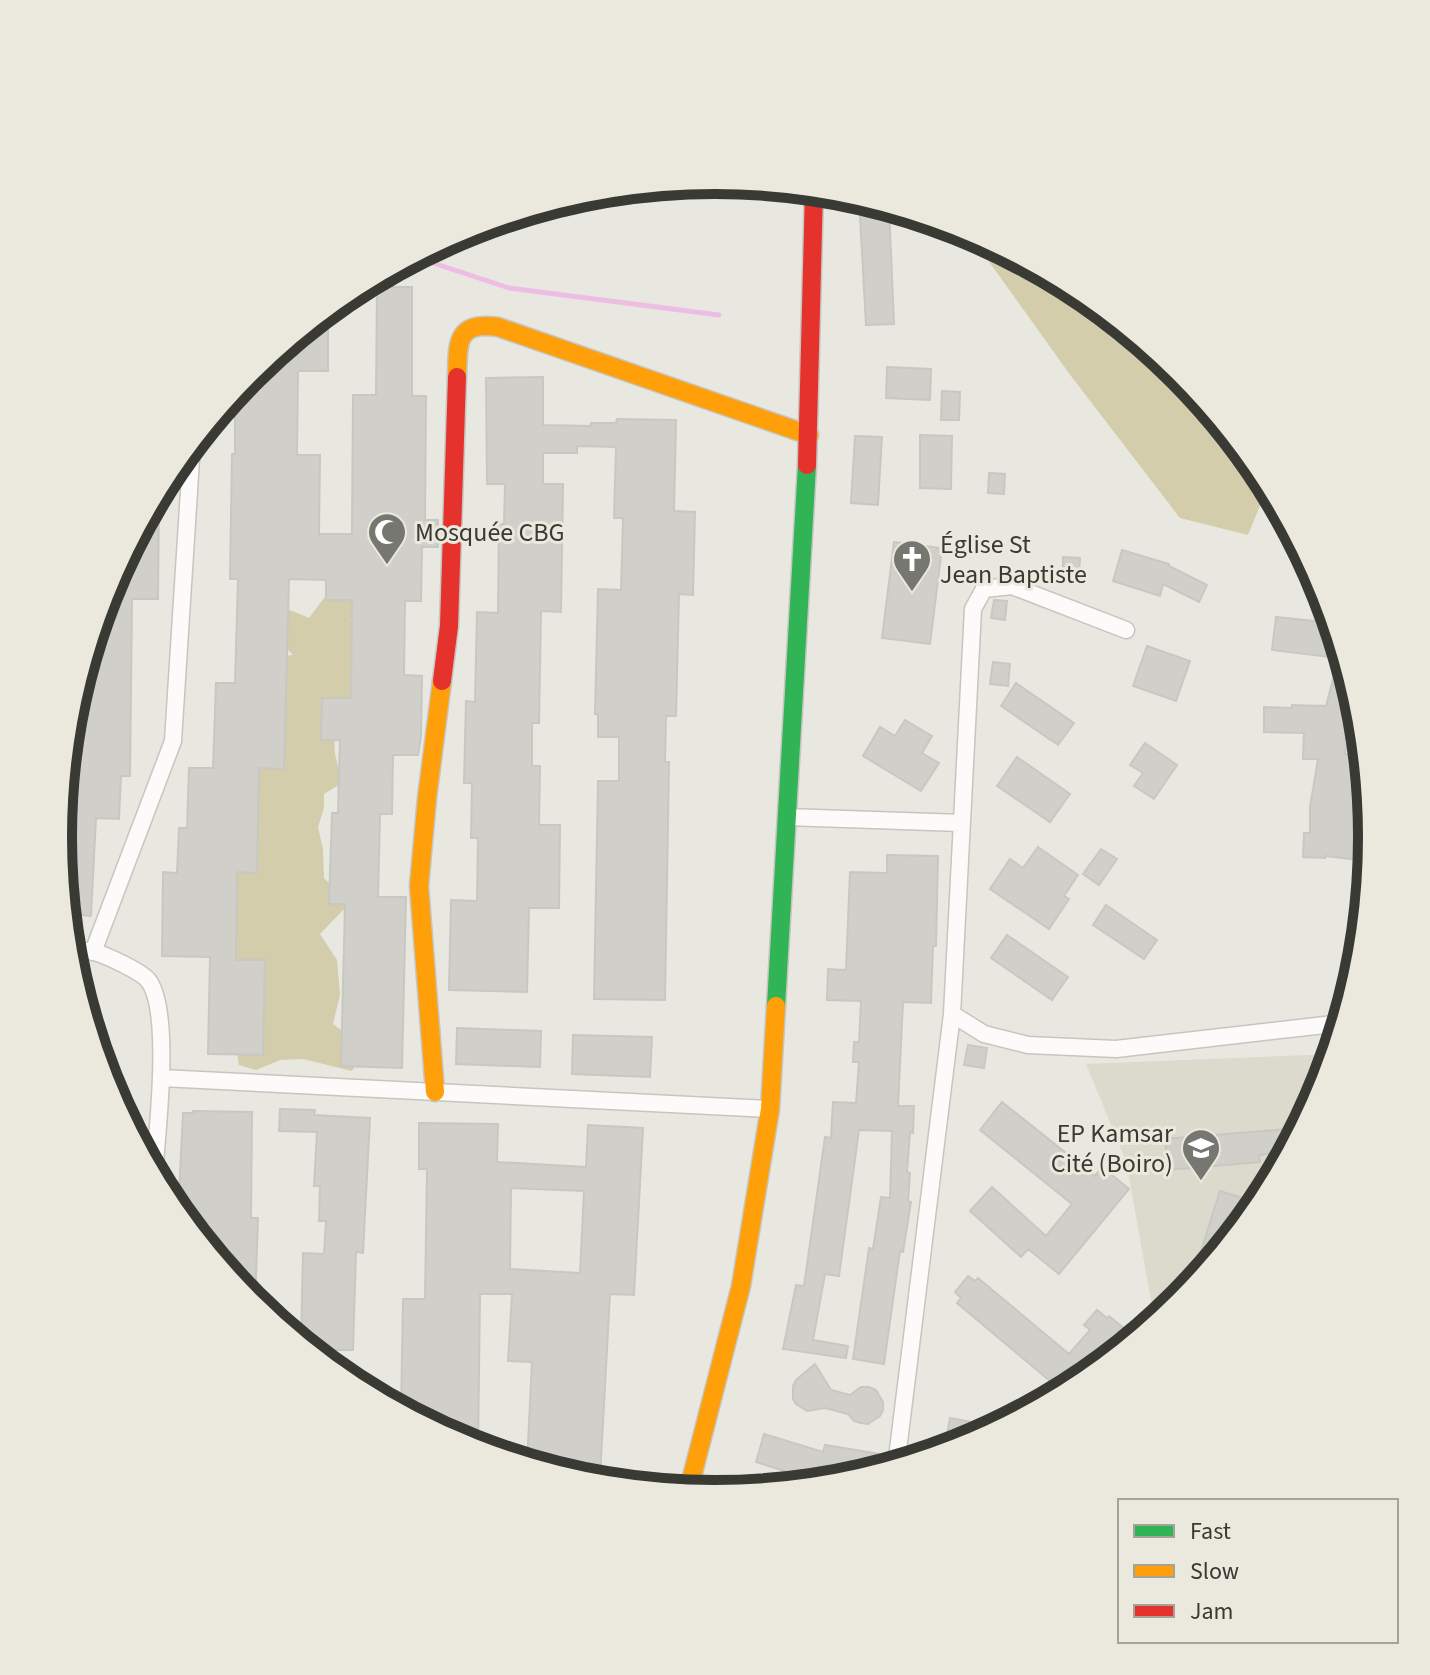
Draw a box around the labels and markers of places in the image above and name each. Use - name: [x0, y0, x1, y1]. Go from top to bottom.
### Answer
- mosque icon: Mosquée CBG: [366, 511, 408, 566]
- place label: Mosquée CBG: [415, 514, 565, 551]
- place label: Église St Jean Baptiste: [940, 526, 1087, 593]
- church icon: Église St Jean Baptiste: [891, 538, 933, 593]
- place label: EP Kamsar Cité (Boiro): [1051, 1115, 1174, 1182]
- school or university icon: EP Kamsar Cité (Boiro): [1180, 1127, 1222, 1182]

